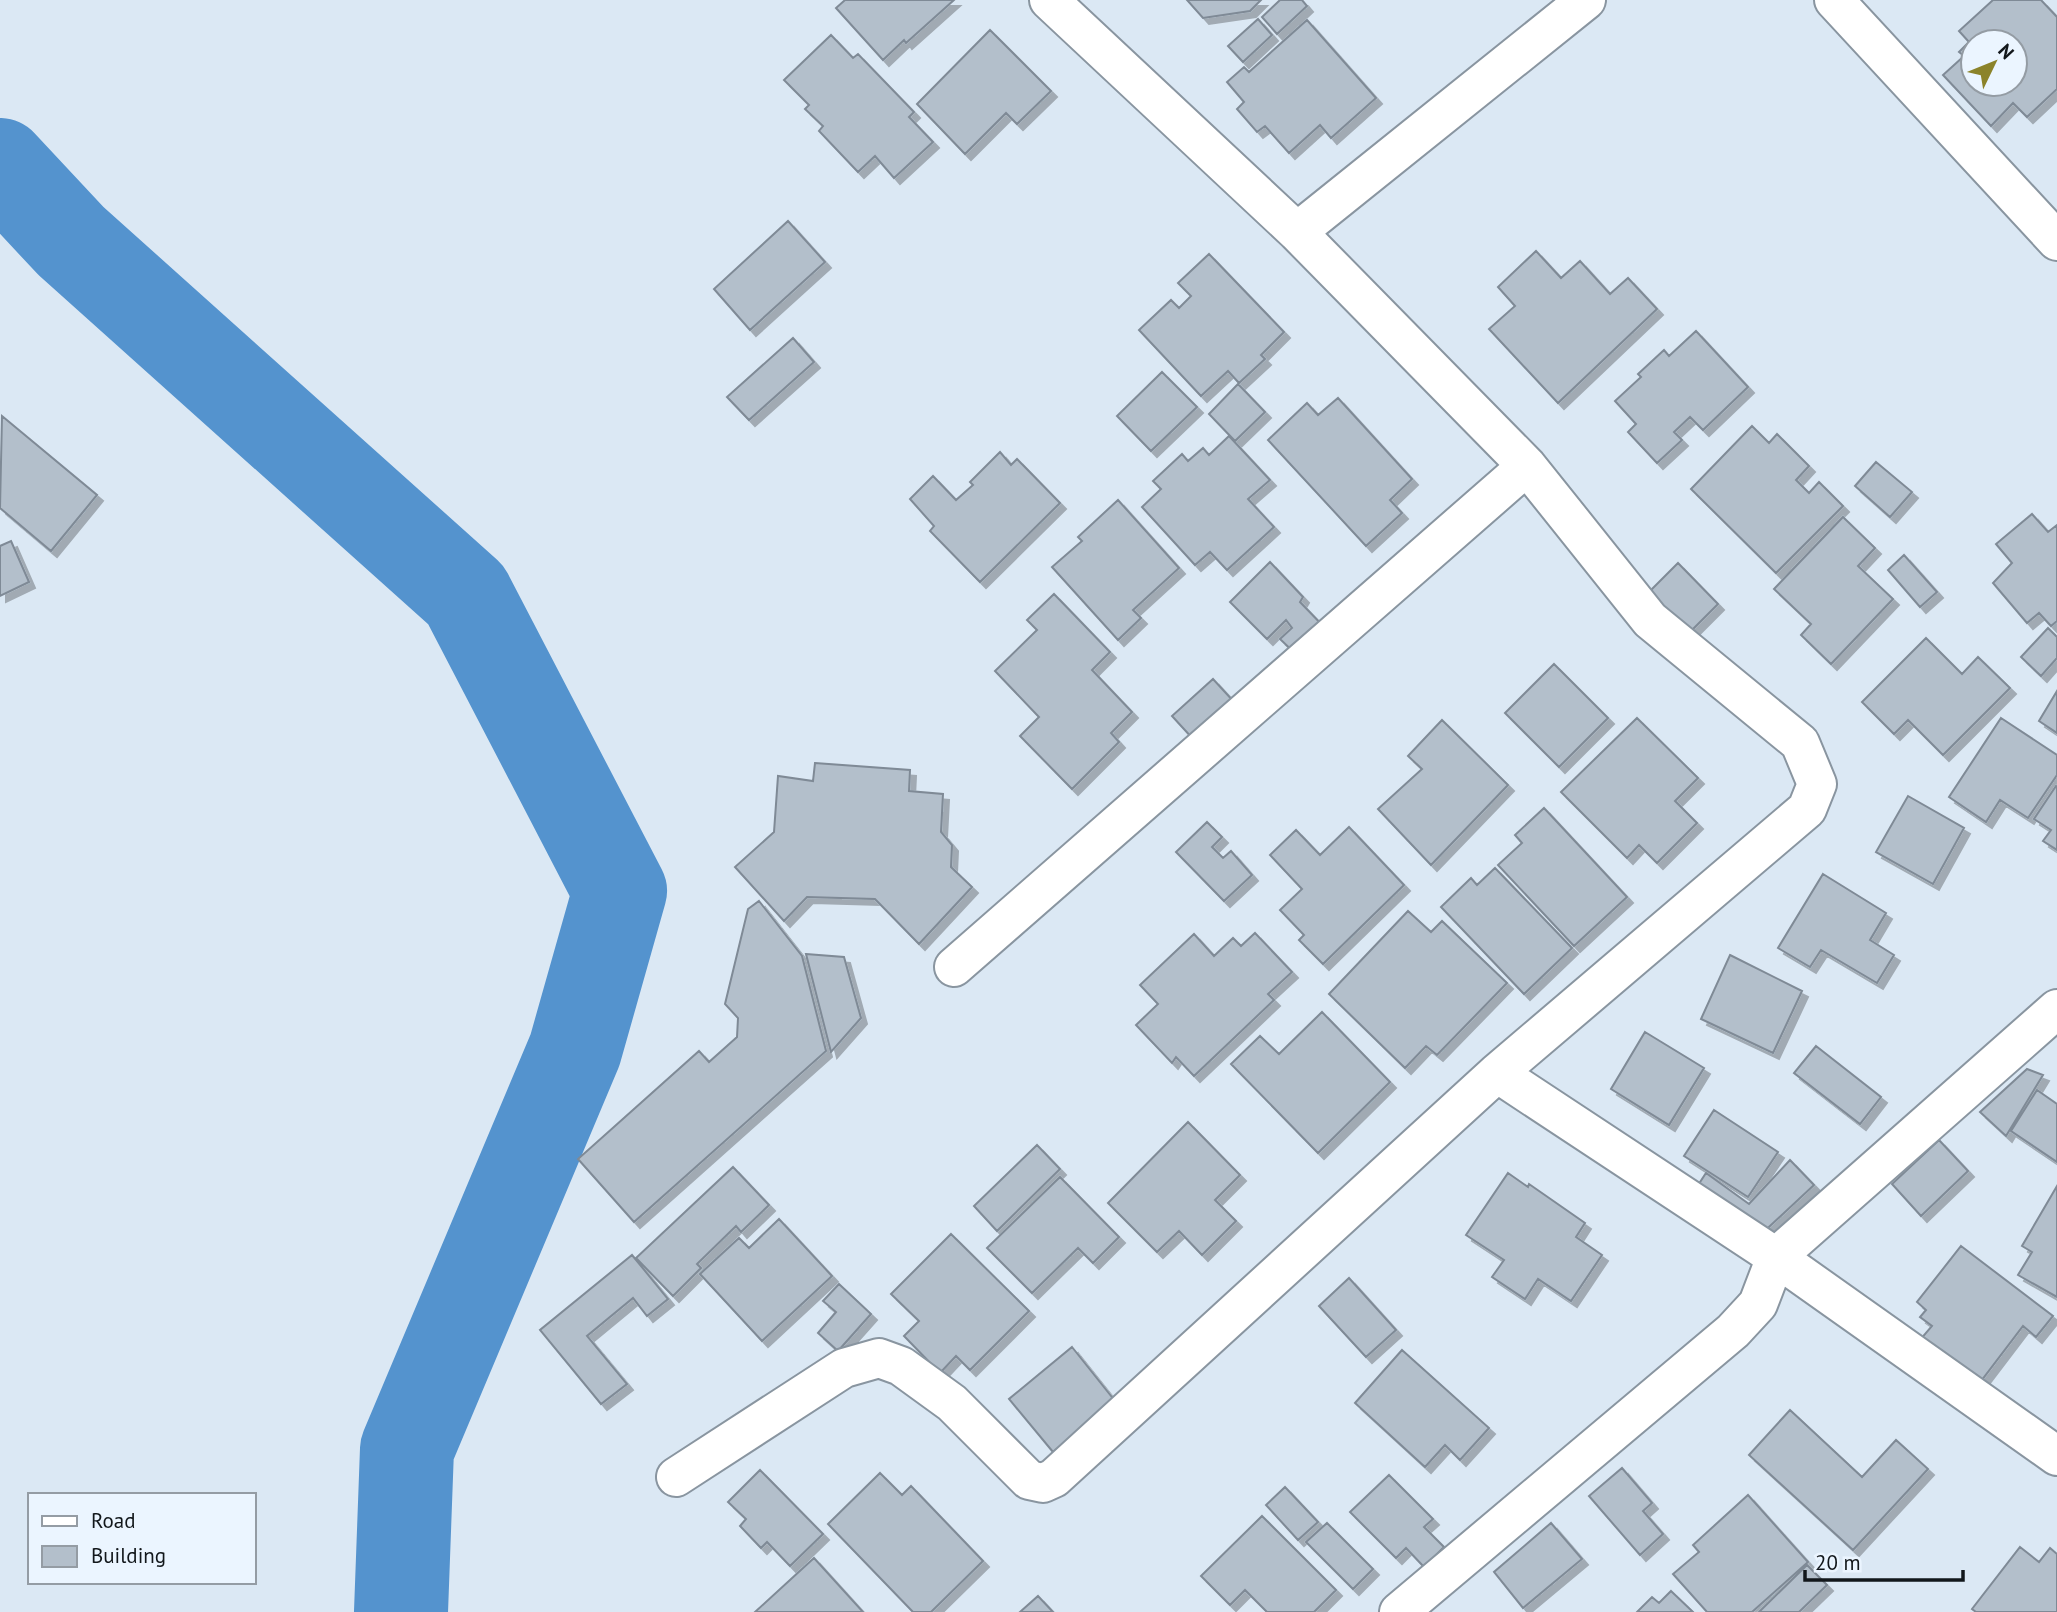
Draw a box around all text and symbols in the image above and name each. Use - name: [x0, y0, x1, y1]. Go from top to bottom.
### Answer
- north arrow: [1959, 28, 2029, 98]
- text: N: [1993, 39, 2019, 64]
- legend: [28, 1493, 256, 1584]
- text: Road: [91, 1507, 135, 1534]
- scale bar: [1805, 1538, 1962, 1582]
- text: Building: [91, 1542, 166, 1569]
- text: 20 m: [1815, 1549, 1861, 1576]

